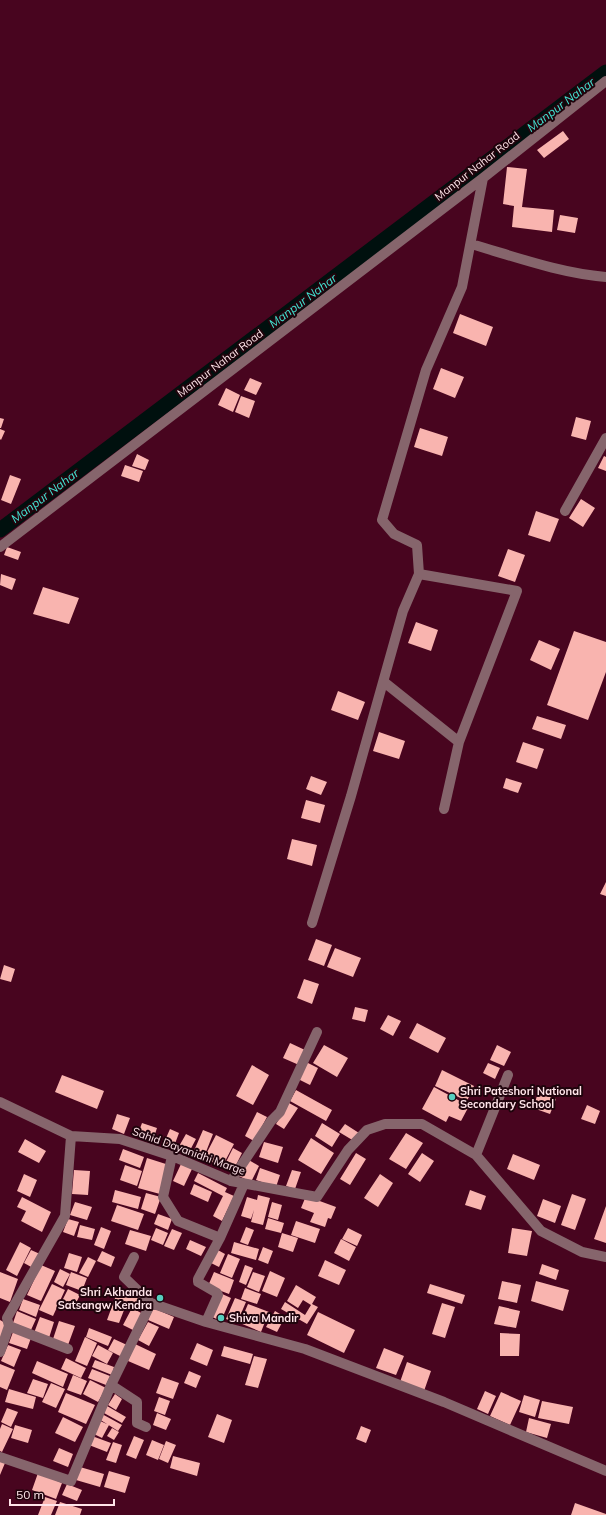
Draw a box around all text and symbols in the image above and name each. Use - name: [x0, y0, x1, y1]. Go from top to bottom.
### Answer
- water label: Manpur Nahar: [524, 74, 598, 135]
- street label: Manpur Nahar Road: [432, 128, 522, 204]
- water label: Manpur Nahar: [266, 270, 340, 331]
- street label: Manpur Nahar Road: [174, 326, 266, 400]
- water label: Manpur Nahar: [8, 465, 82, 526]
- place label: Shri Pateshori National Secondary School: [460, 1084, 582, 1111]
- marker: Shri Pateshori National Secondary School: [447, 1092, 457, 1102]
- street label: Sahid Dayanidhi Marge: [131, 1124, 247, 1178]
- place label: Shri Akhanda Satsangw Kendra: [58, 1285, 152, 1312]
- marker: Shri Akhanda Satsangw Kendra: [155, 1293, 165, 1303]
- place label: Shiva Mandir: [229, 1311, 299, 1325]
- marker: Shiva Mandir: [216, 1313, 226, 1323]
- scale bar: [10, 1481, 114, 1507]
- text: 50 m: [16, 1487, 44, 1502]

